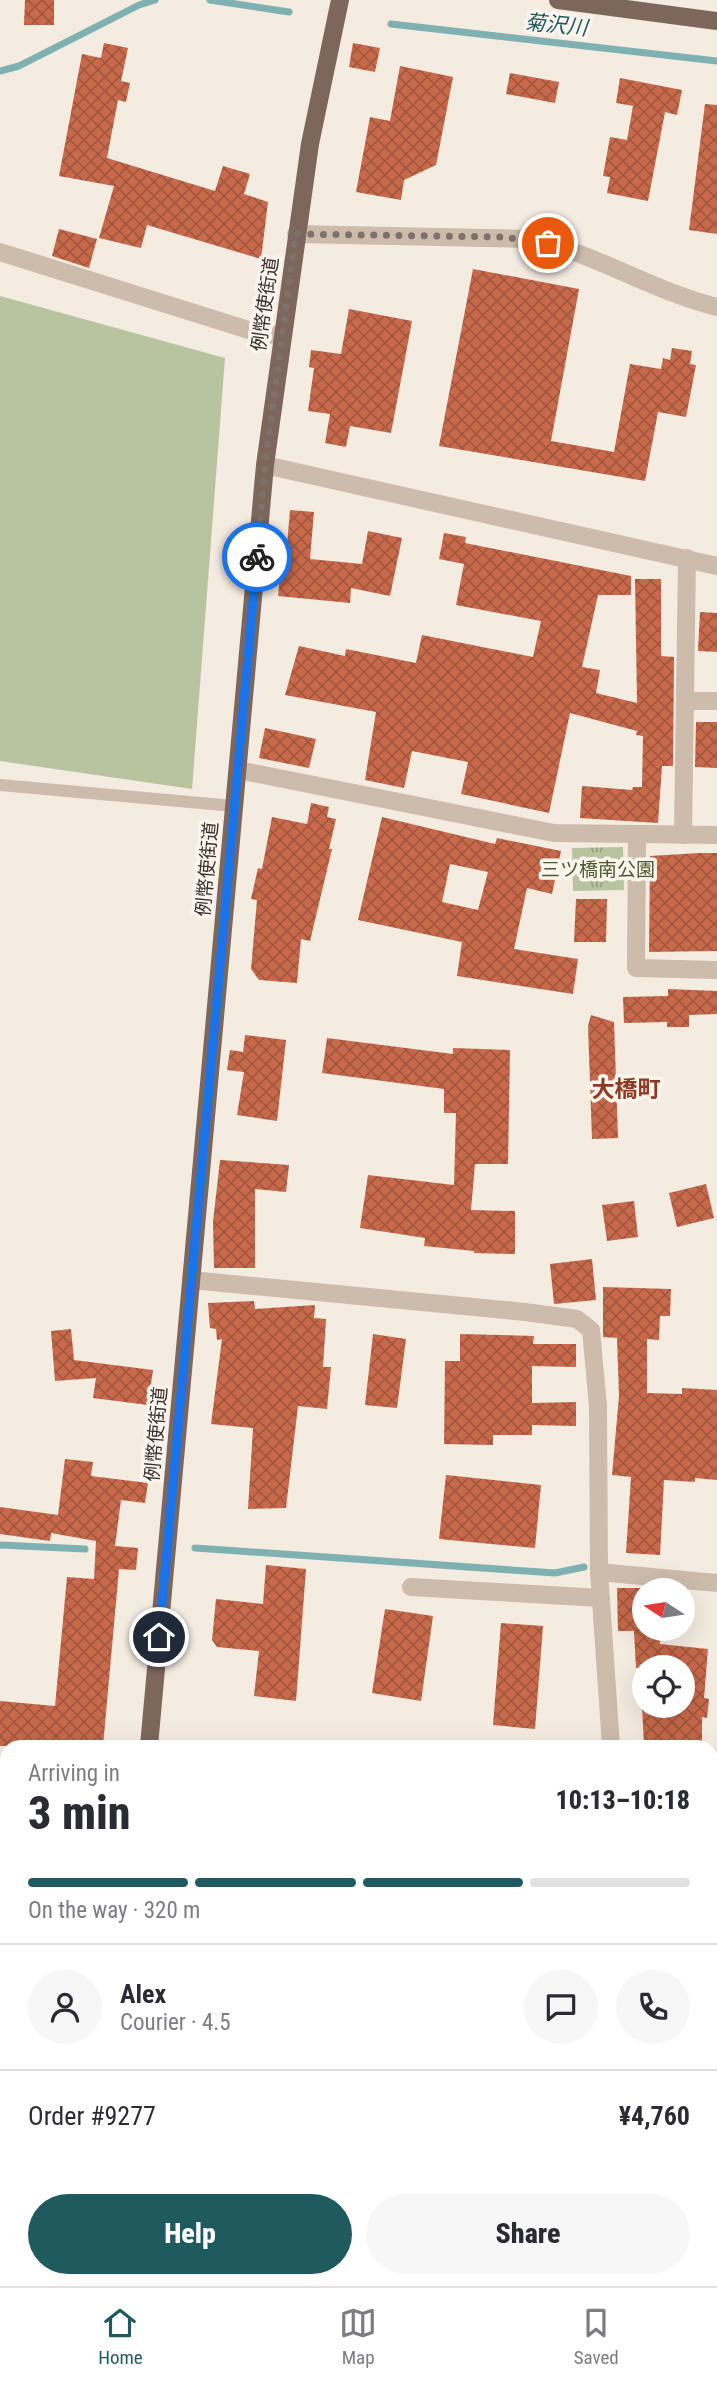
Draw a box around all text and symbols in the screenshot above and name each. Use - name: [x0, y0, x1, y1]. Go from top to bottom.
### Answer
- water label: 菊沢川: [523, 10, 591, 40]
- pin: [518, 213, 578, 273]
- icon: bag: [529, 224, 567, 262]
- street label: 例幣使街道: [247, 255, 283, 353]
- courier: [222, 522, 292, 592]
- icon: bike: [238, 538, 276, 576]
- street label: 例幣使街道: [191, 821, 223, 917]
- park label: 三ツ橋南公園: [541, 858, 655, 881]
- district label: 大橋町: [592, 1076, 661, 1103]
- street label: 例幣使街道: [140, 1386, 172, 1482]
- north arrow: [632, 1578, 695, 1642]
- map controls: [632, 1578, 695, 1718]
- pin: [129, 1607, 189, 1667]
- icon: home: [140, 1618, 178, 1656]
- button: locate: [632, 1655, 695, 1718]
- text: Arriving in: [28, 1760, 120, 1787]
- text: 10:13–10:18: [556, 1785, 690, 1815]
- text: 3 min: [28, 1786, 131, 1840]
- text: On the way · 320 m: [28, 1897, 200, 1924]
- button: person: [28, 1970, 102, 2044]
- button: chat: [524, 1970, 598, 2044]
- button: phone: [616, 1970, 690, 2044]
- text: Alex: [120, 1979, 166, 2009]
- text: Courier · 4.5: [120, 2009, 231, 2036]
- text: Order #9277: [28, 2101, 156, 2131]
- text: ¥4,760: [619, 2101, 690, 2131]
- button: Help: [28, 2194, 352, 2274]
- button: Share: [366, 2194, 690, 2274]
- tab: Home: [98, 2304, 143, 2369]
- tab: Map: [339, 2304, 377, 2369]
- tab: Saved: [574, 2304, 619, 2369]

